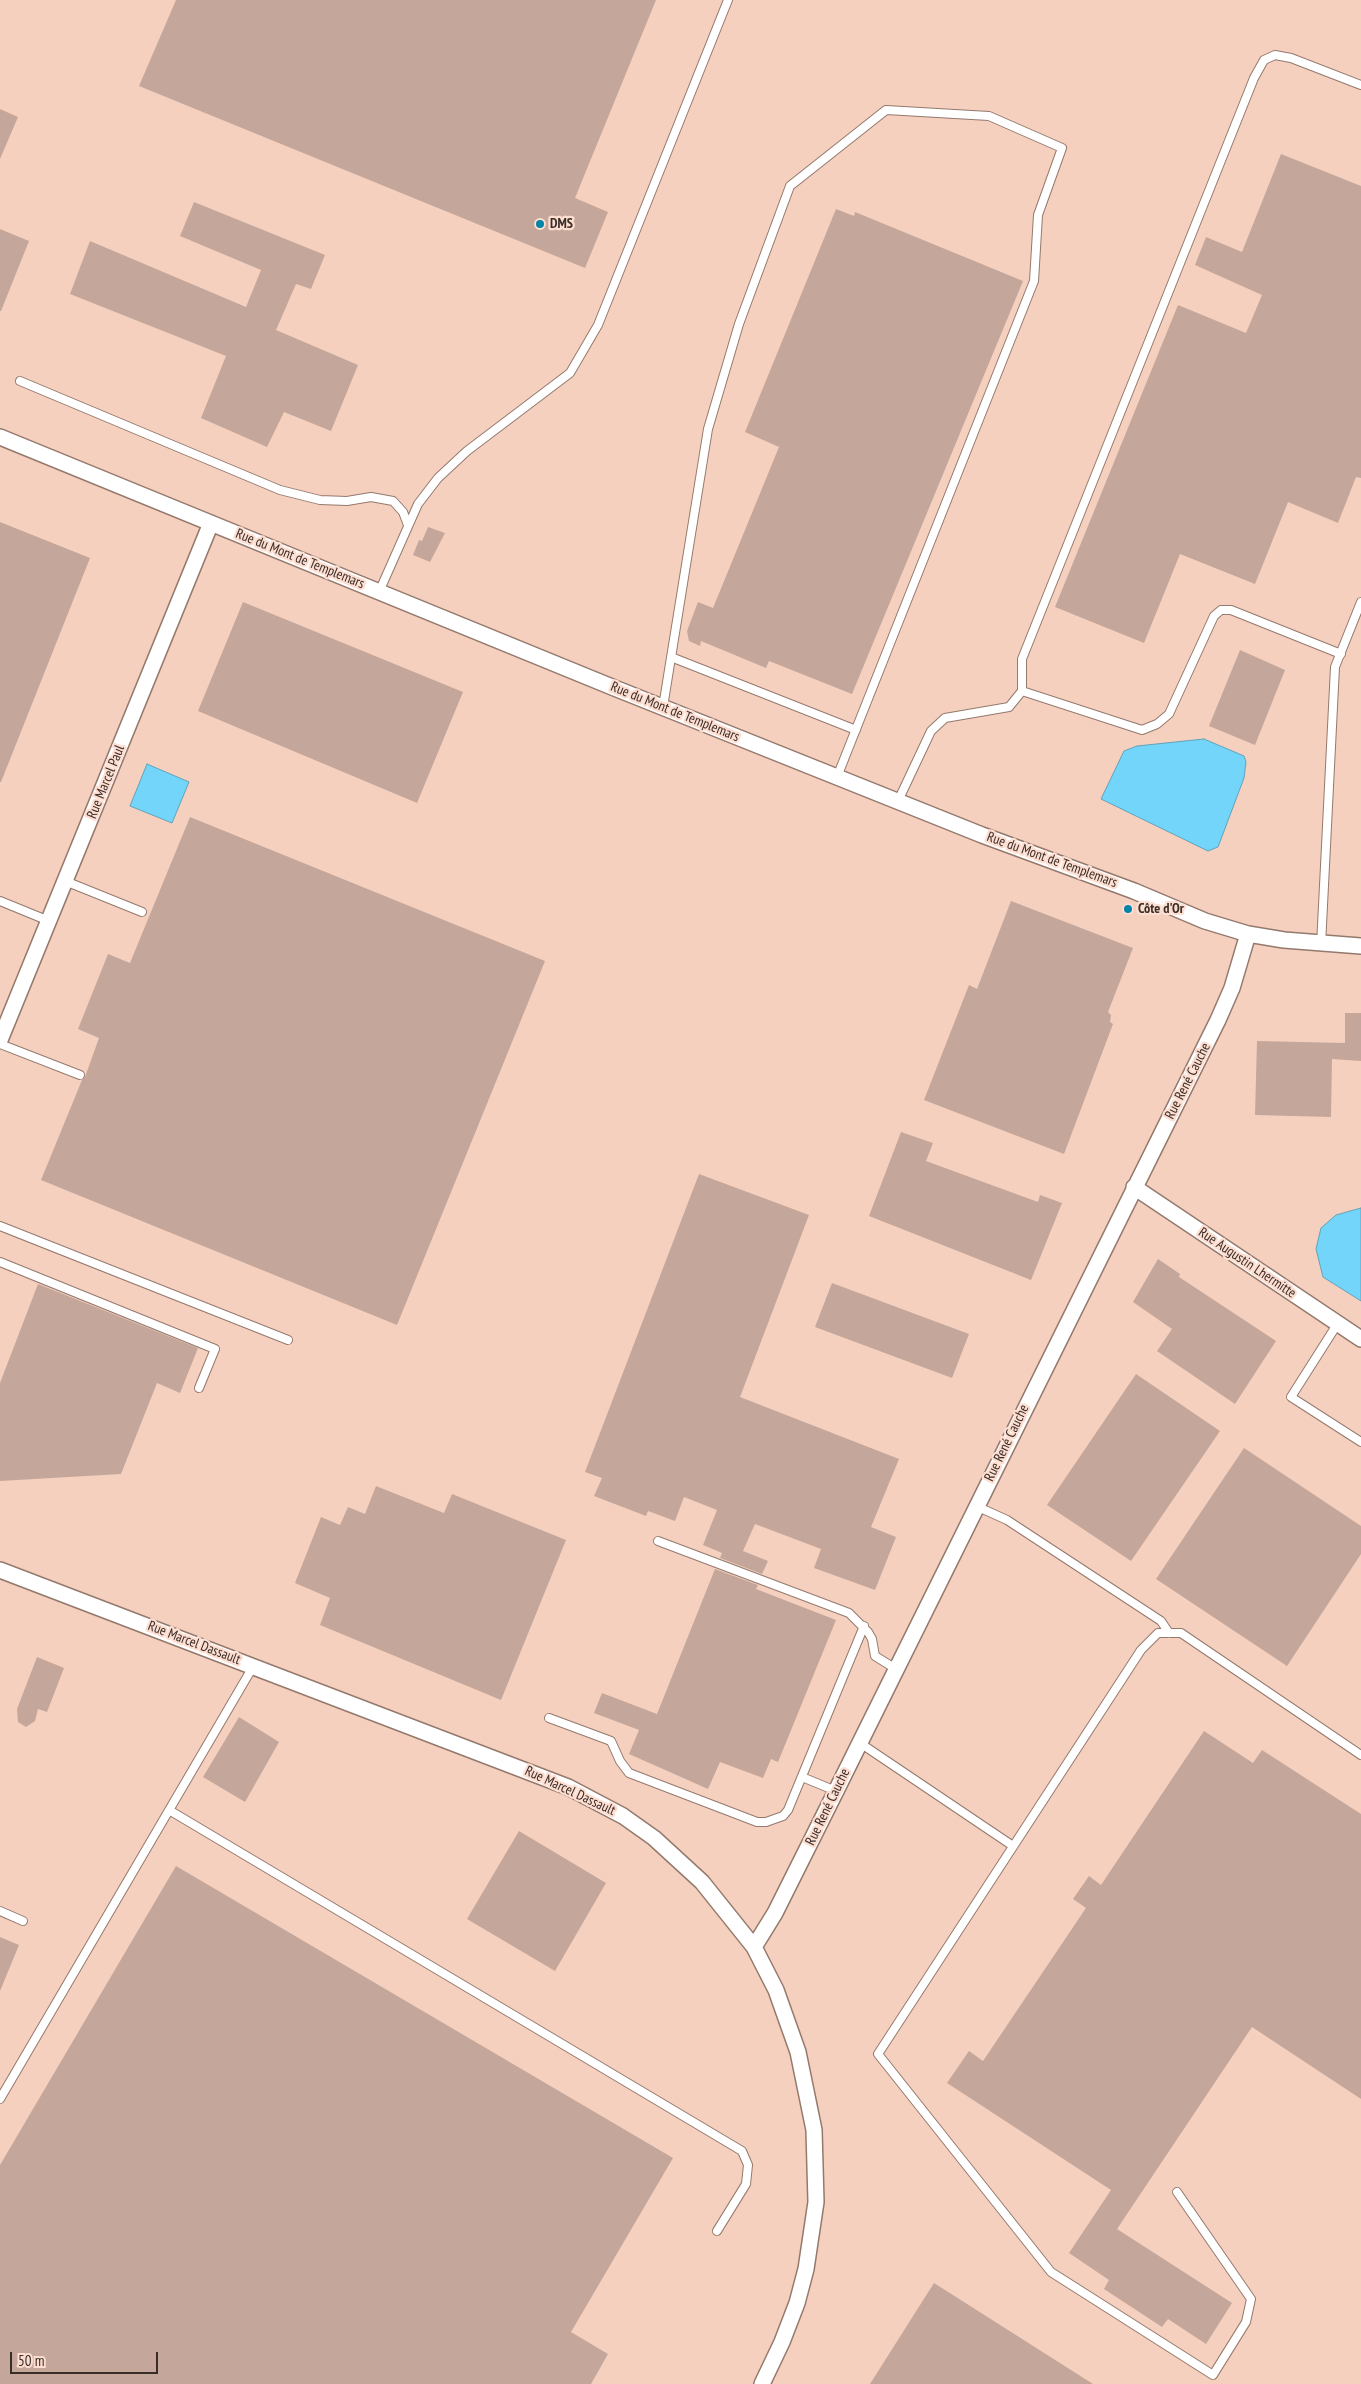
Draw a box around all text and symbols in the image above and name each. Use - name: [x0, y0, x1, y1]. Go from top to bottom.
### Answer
- place label: DMS: [550, 216, 573, 232]
- marker: DMS: [534, 218, 546, 230]
- street label: Rue du Mont de Templemars: [233, 525, 367, 593]
- street label: Rue du Mont de Templemars: [608, 678, 742, 746]
- street label: Rue Marcel Paul: [84, 743, 128, 821]
- street label: Rue du Mont de Templemars: [985, 829, 1119, 891]
- place label: Côte d'Or: [1138, 901, 1184, 917]
- marker: Côte d'Or: [1122, 903, 1134, 915]
- street label: Rue René Cauche: [1162, 1040, 1214, 1122]
- street label: Rue Augustin Lhermitte: [1195, 1224, 1299, 1302]
- street label: Rue René Cauche: [981, 1402, 1033, 1484]
- street label: Rue Marcel Dassault: [145, 1618, 243, 1668]
- street label: Rue Marcel Dassault: [522, 1763, 618, 1819]
- street label: Rue René Cauche: [802, 1766, 854, 1848]
- scale bar: [12, 2342, 160, 2374]
- text: 50 m: [18, 2351, 44, 2370]

